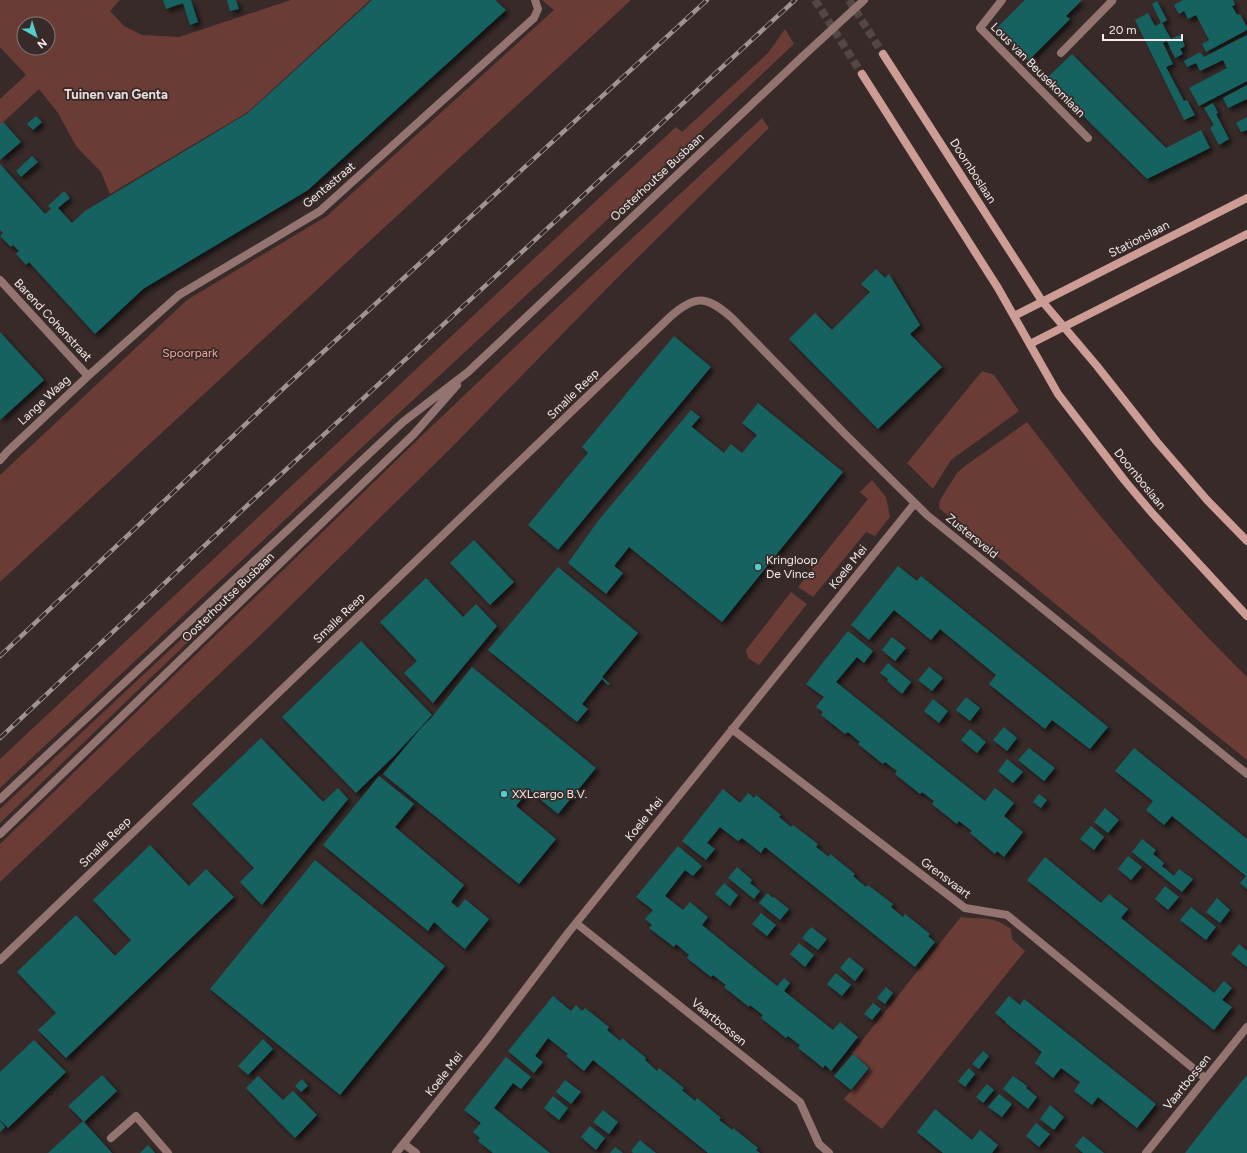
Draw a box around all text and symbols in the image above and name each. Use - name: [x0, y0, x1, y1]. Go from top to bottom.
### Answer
- north arrow: [16, 16, 56, 56]
- scale bar: [1103, 16, 1182, 42]
- street label: Lous van Beusekomlaan: [988, 20, 1088, 120]
- text: 20 m: [1109, 23, 1137, 37]
- text: N: [35, 36, 49, 51]
- district label: Tuinen van Genta: [64, 87, 168, 102]
- street label: Oosterhoutse Busbaan: [607, 130, 707, 224]
- street label: Doornboslaan: [947, 136, 999, 206]
- street label: Gentastraat: [300, 159, 358, 211]
- street label: Stationslaan: [1106, 218, 1172, 260]
- street label: Barend Cohenstraat: [11, 276, 95, 364]
- park label: Spoorpark: [162, 346, 218, 360]
- street label: Smalle Reep: [544, 366, 602, 422]
- street label: Lange Waag: [15, 372, 73, 428]
- street label: Doornboslaan: [1111, 446, 1169, 512]
- street label: Zustersveld: [943, 511, 1001, 561]
- street label: Koele Mei: [826, 542, 870, 592]
- street label: Oosterhoutse Busbaan: [179, 549, 277, 645]
- place label: Kringloop De Vince: [766, 553, 818, 581]
- marker: Kringloop De Vince: [753, 562, 763, 572]
- street label: Smalle Reep: [310, 590, 368, 646]
- place label: XXLcargo B.V.: [512, 787, 587, 801]
- marker: XXLcargo B.V.: [499, 789, 509, 799]
- street label: Koele Mei: [622, 794, 666, 844]
- street label: Smalle Reep: [76, 814, 134, 870]
- street label: Grensvaart: [918, 855, 974, 902]
- street label: Vaartbossen: [689, 995, 750, 1049]
- street label: Koele Mei: [422, 1049, 466, 1099]
- street label: Vaartbossen: [1160, 1051, 1214, 1112]

